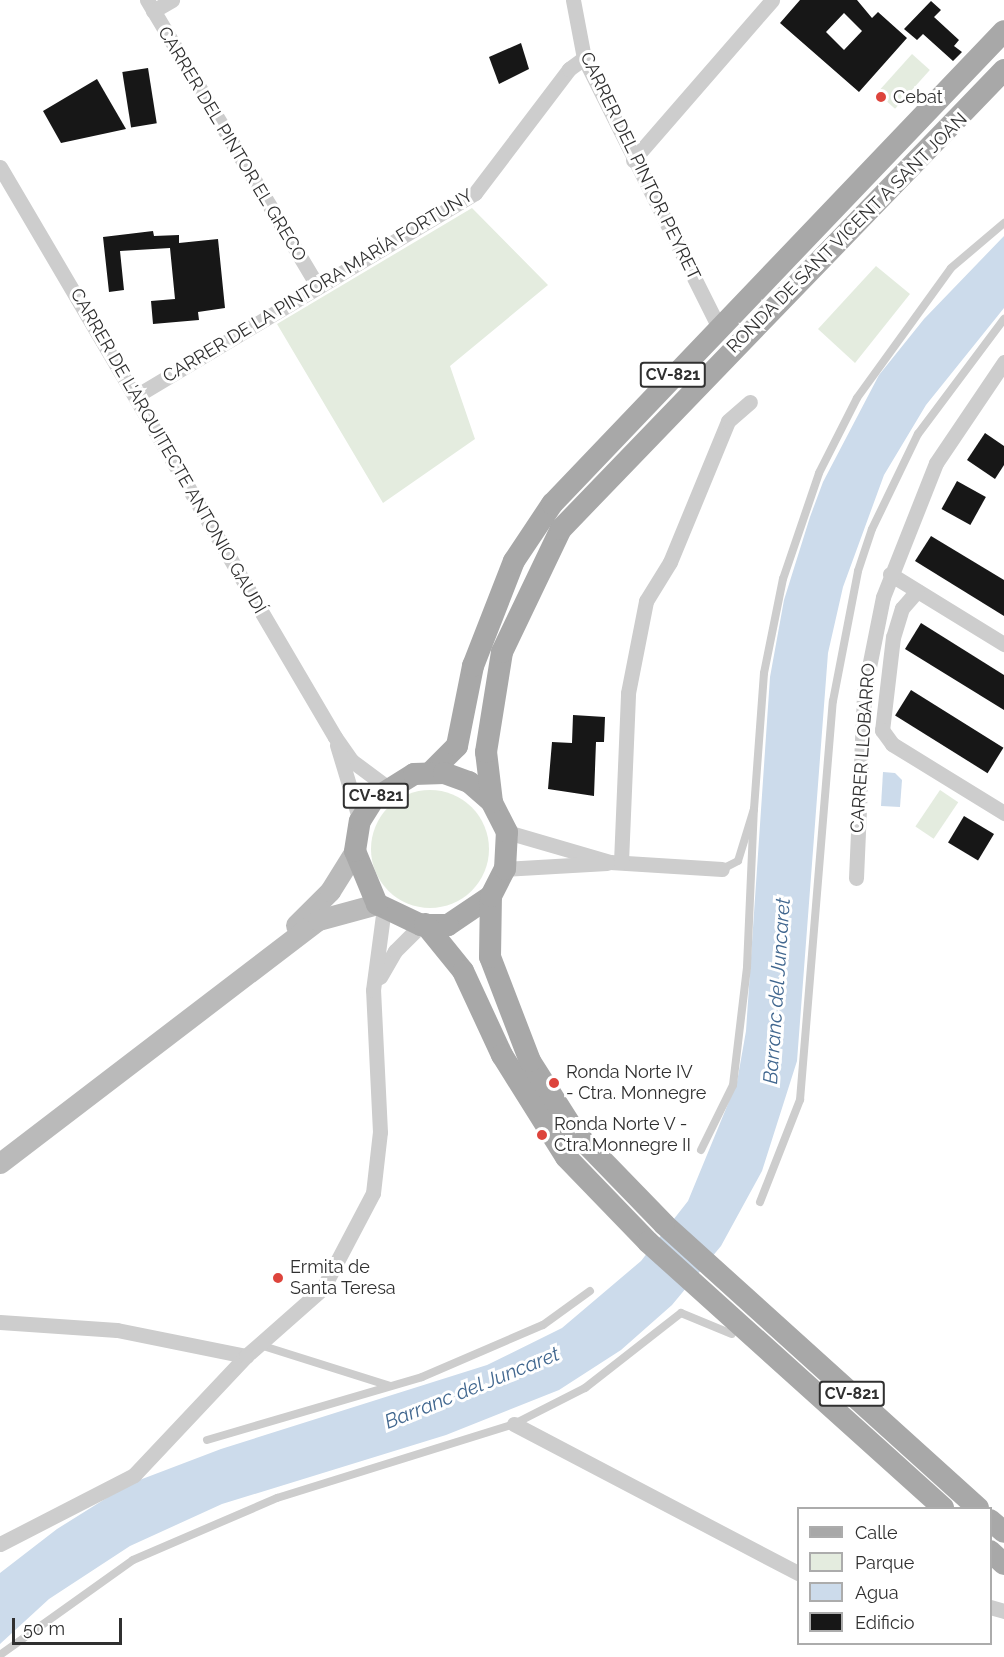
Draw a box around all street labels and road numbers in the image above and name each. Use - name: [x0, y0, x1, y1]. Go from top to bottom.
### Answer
- street label: CARRER DEL PINTOR EL GRECO: [153, 22, 311, 266]
- street label: CARRER DEL PINTOR PEYRET: [575, 48, 705, 284]
- street label: RONDA DE SANT VICENT A SANT JOAN: [721, 107, 973, 359]
- street label: CARRER DE LA PINTORA MARÍA FORTUNY: [158, 184, 478, 388]
- street label: CARRER DE L'ARQUITECTE ANTONIO GAUDÍ: [65, 284, 271, 618]
- road number: CV-821: [638, 362, 708, 388]
- street label: CARRER LLOBARRO: [846, 662, 880, 834]
- road number: CV-821: [342, 783, 410, 809]
- road number: CV-821: [818, 1381, 886, 1407]

